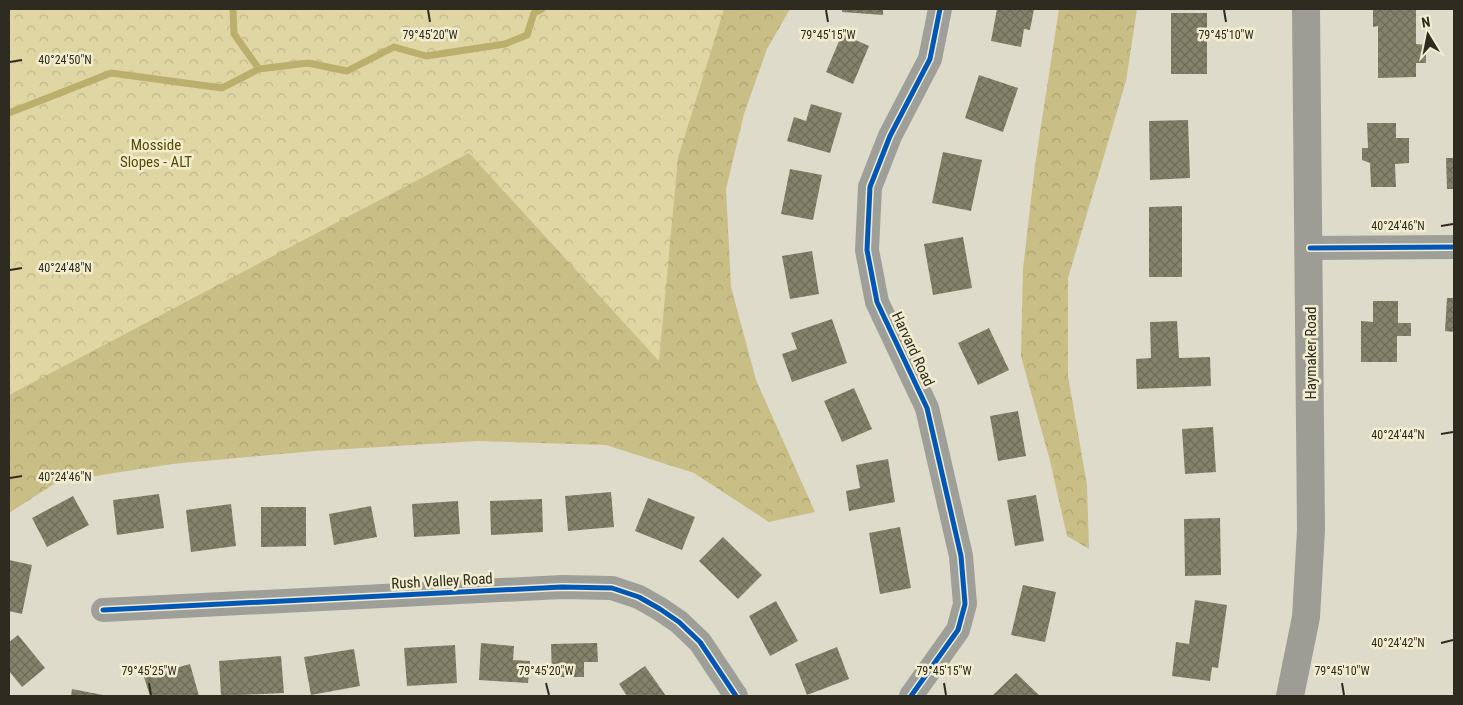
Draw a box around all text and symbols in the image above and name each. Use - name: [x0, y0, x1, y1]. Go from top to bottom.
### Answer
- north arrow: [1403, 10, 1453, 60]
- text: N: [1420, 14, 1431, 31]
- text: 79°45'20"W: [402, 28, 458, 42]
- text: 79°45'15"W: [800, 28, 856, 42]
- text: 79°45'10"W: [1198, 28, 1254, 42]
- text: 40°24'50"N: [38, 53, 92, 67]
- park label: Mosside Slopes - ALT: [120, 136, 192, 171]
- text: 40°24'46"N: [1371, 219, 1425, 233]
- text: 40°24'48"N: [38, 261, 92, 275]
- street label: Haymaker Road: [1302, 307, 1320, 399]
- street label: Harvard Road: [888, 309, 938, 389]
- text: 40°24'44"N: [1371, 428, 1425, 442]
- text: 40°24'46"N: [38, 470, 92, 484]
- street label: Rush Valley Road: [391, 569, 493, 593]
- text: 40°24'42"N: [1371, 636, 1425, 650]
- text: 79°45'25"W: [121, 664, 177, 678]
- text: 79°45'20"W: [518, 664, 574, 678]
- text: 79°45'15"W: [916, 664, 972, 678]
- text: 79°45'10"W: [1314, 664, 1370, 678]

